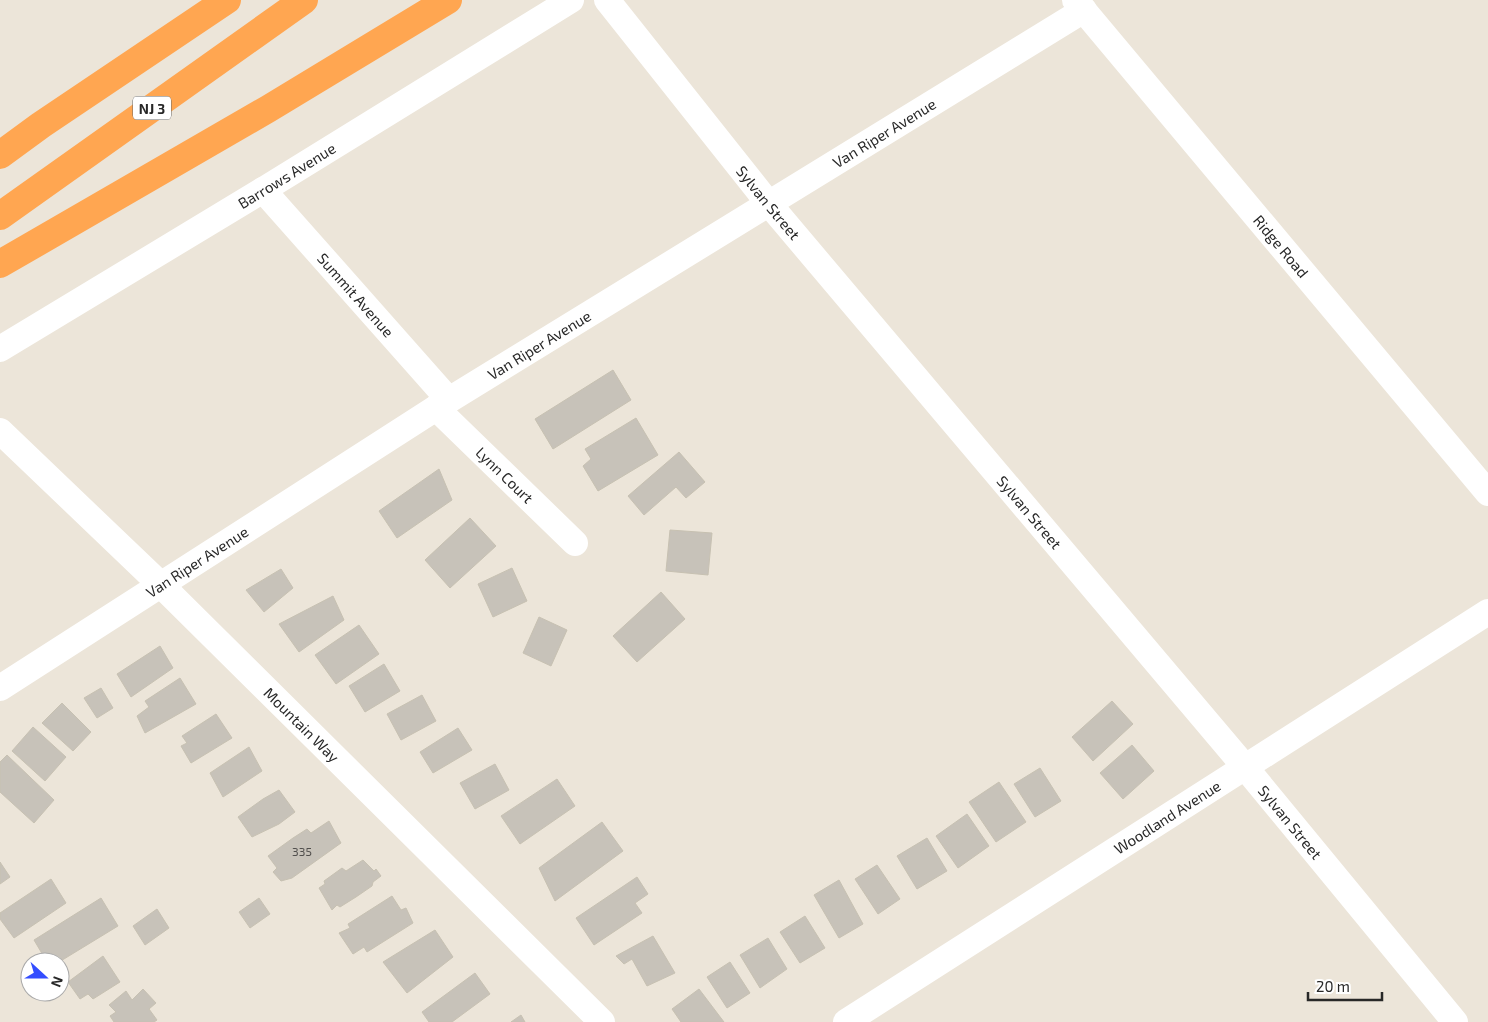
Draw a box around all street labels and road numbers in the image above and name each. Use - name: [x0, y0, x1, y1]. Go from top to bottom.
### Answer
- street label: Van Riper Avenue: [829, 94, 939, 171]
- road number: NJ 3: [133, 96, 171, 120]
- street label: Barrows Avenue: [234, 139, 339, 212]
- street label: Sylvan Street: [733, 162, 804, 243]
- street label: Ridge Road: [1250, 211, 1312, 281]
- street label: Summit Avenue: [314, 249, 398, 340]
- street label: Van Riper Avenue: [484, 306, 594, 383]
- street label: Lynn Court: [472, 443, 537, 507]
- street label: Sylvan Street: [993, 472, 1066, 553]
- street label: Van Riper Avenue: [142, 522, 251, 601]
- street label: Mountain Way: [260, 683, 343, 766]
- street label: Woodland Avenue: [1110, 776, 1224, 858]
- street label: Sylvan Street: [1255, 781, 1326, 863]

